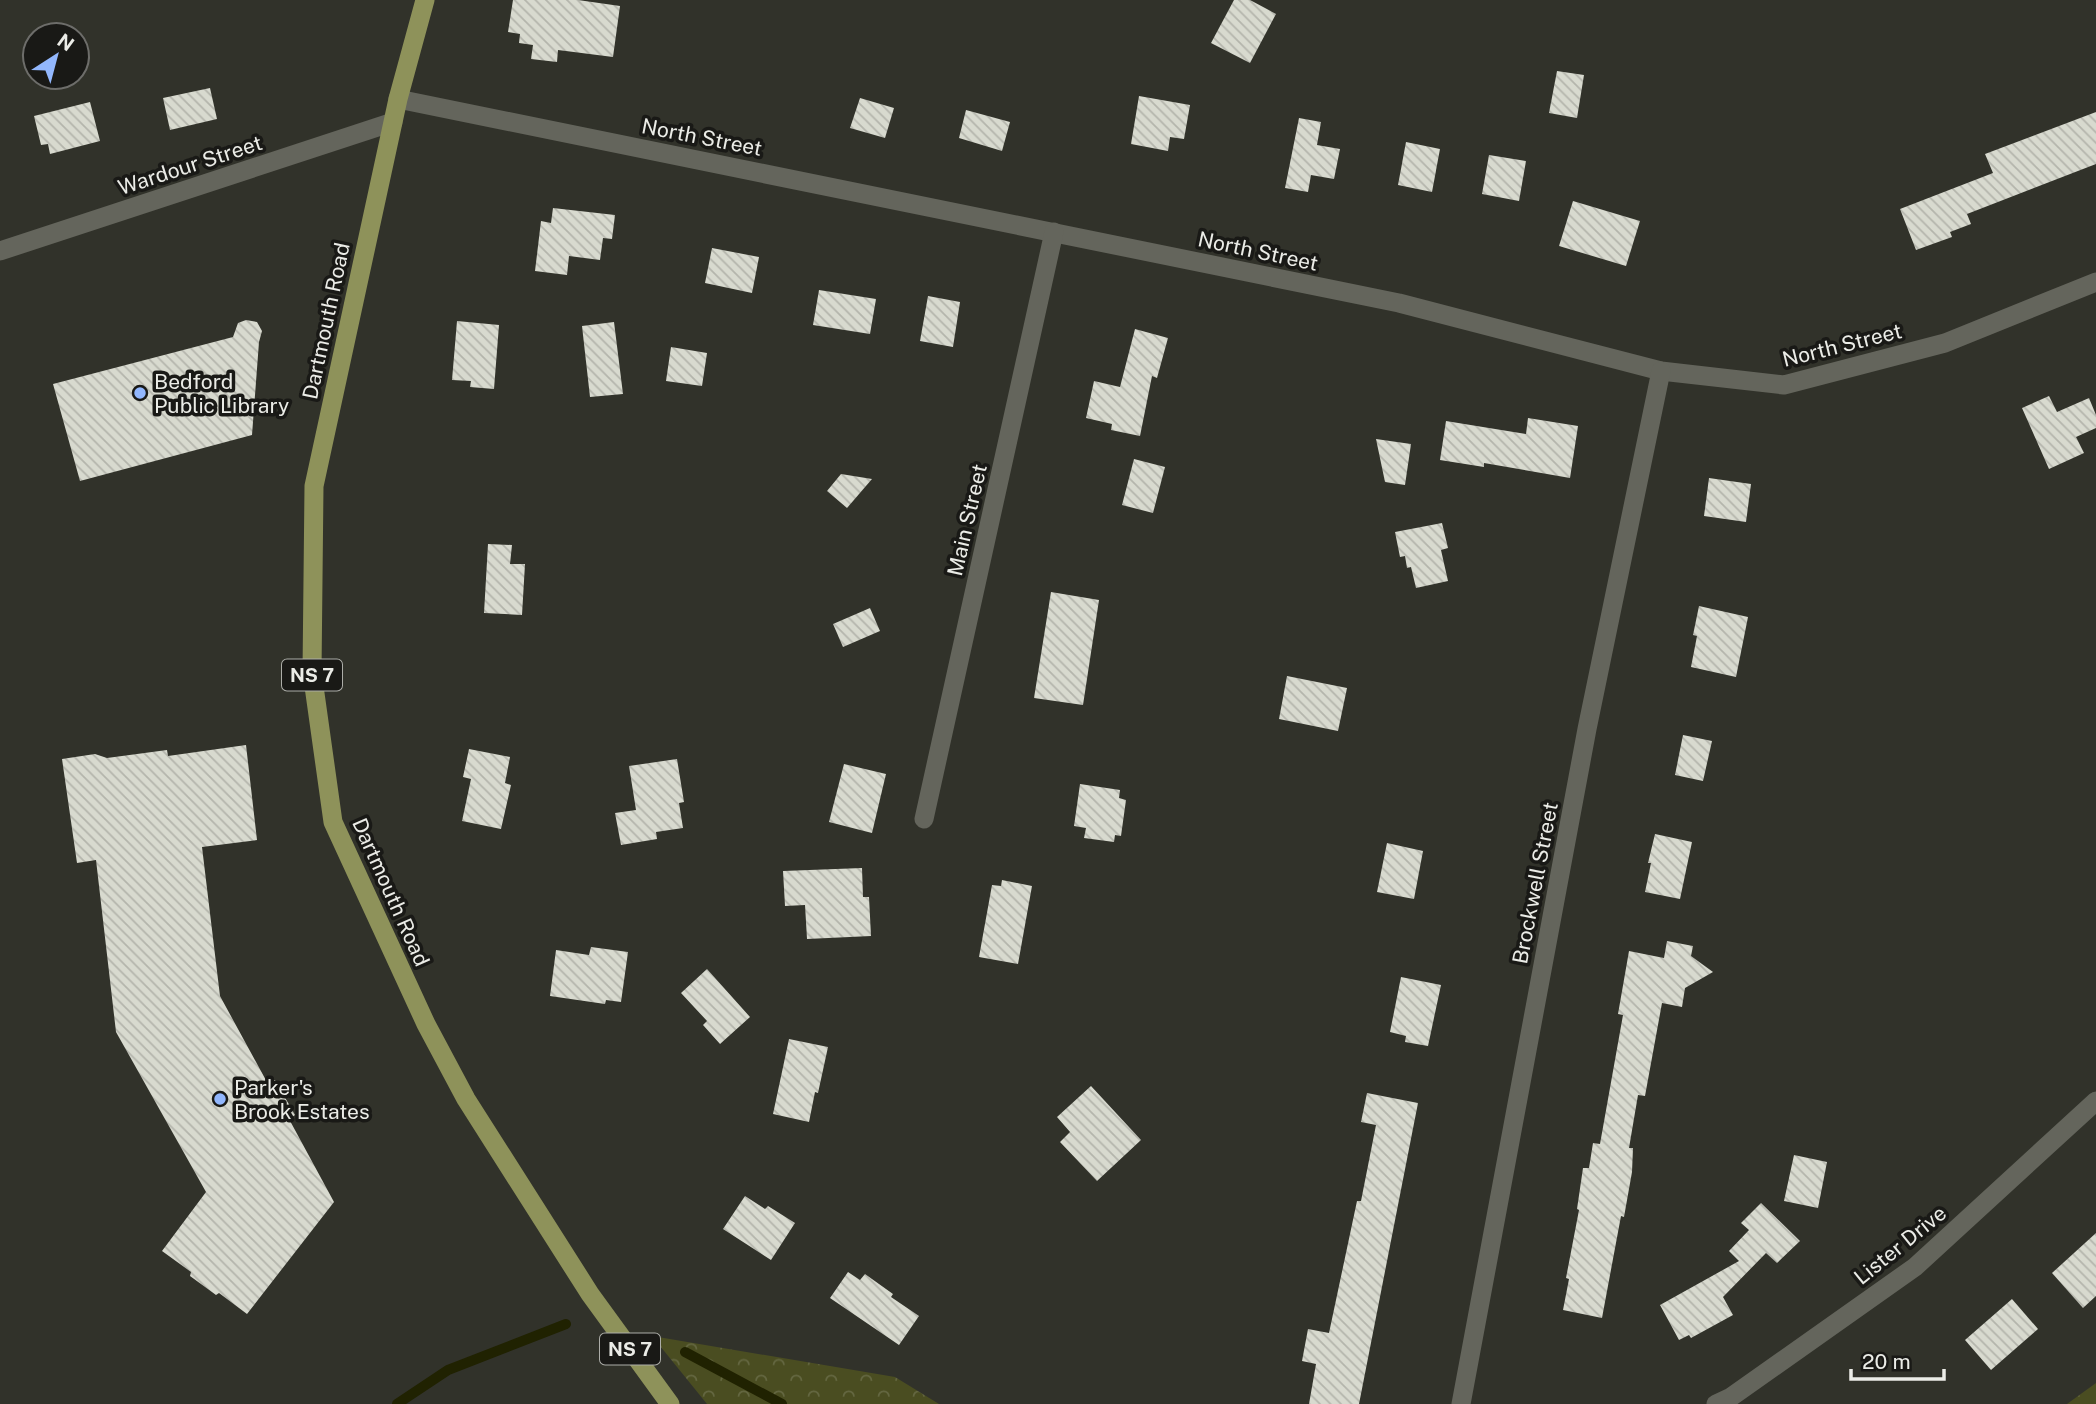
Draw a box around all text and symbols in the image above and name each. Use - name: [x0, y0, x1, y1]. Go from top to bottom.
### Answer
- north arrow: [21, 21, 91, 91]
- text: N: [54, 29, 78, 56]
- street label: North Street: [640, 113, 764, 161]
- street label: Wardour Street: [115, 130, 265, 200]
- street label: North Street: [1196, 226, 1320, 276]
- street label: Dartmouth Road: [297, 240, 355, 402]
- street label: North Street: [1780, 318, 1904, 372]
- place label: Bedford Public Library: [154, 369, 289, 418]
- marker: Bedford Public Library: [132, 385, 148, 401]
- street label: Main Street: [942, 462, 992, 578]
- road number: NS 7: [282, 660, 342, 690]
- street label: Brockwell Street: [1507, 800, 1563, 966]
- street label: Dartmouth Road: [347, 814, 435, 970]
- place label: Parker's Brook Estates: [234, 1075, 370, 1124]
- marker: Parker's Brook Estates: [212, 1091, 228, 1107]
- street label: Lister Drive: [1849, 1200, 1951, 1290]
- road number: NS 7: [600, 1334, 660, 1364]
- scale bar: [1851, 1338, 1944, 1382]
- text: 20 m: [1862, 1349, 1911, 1374]

